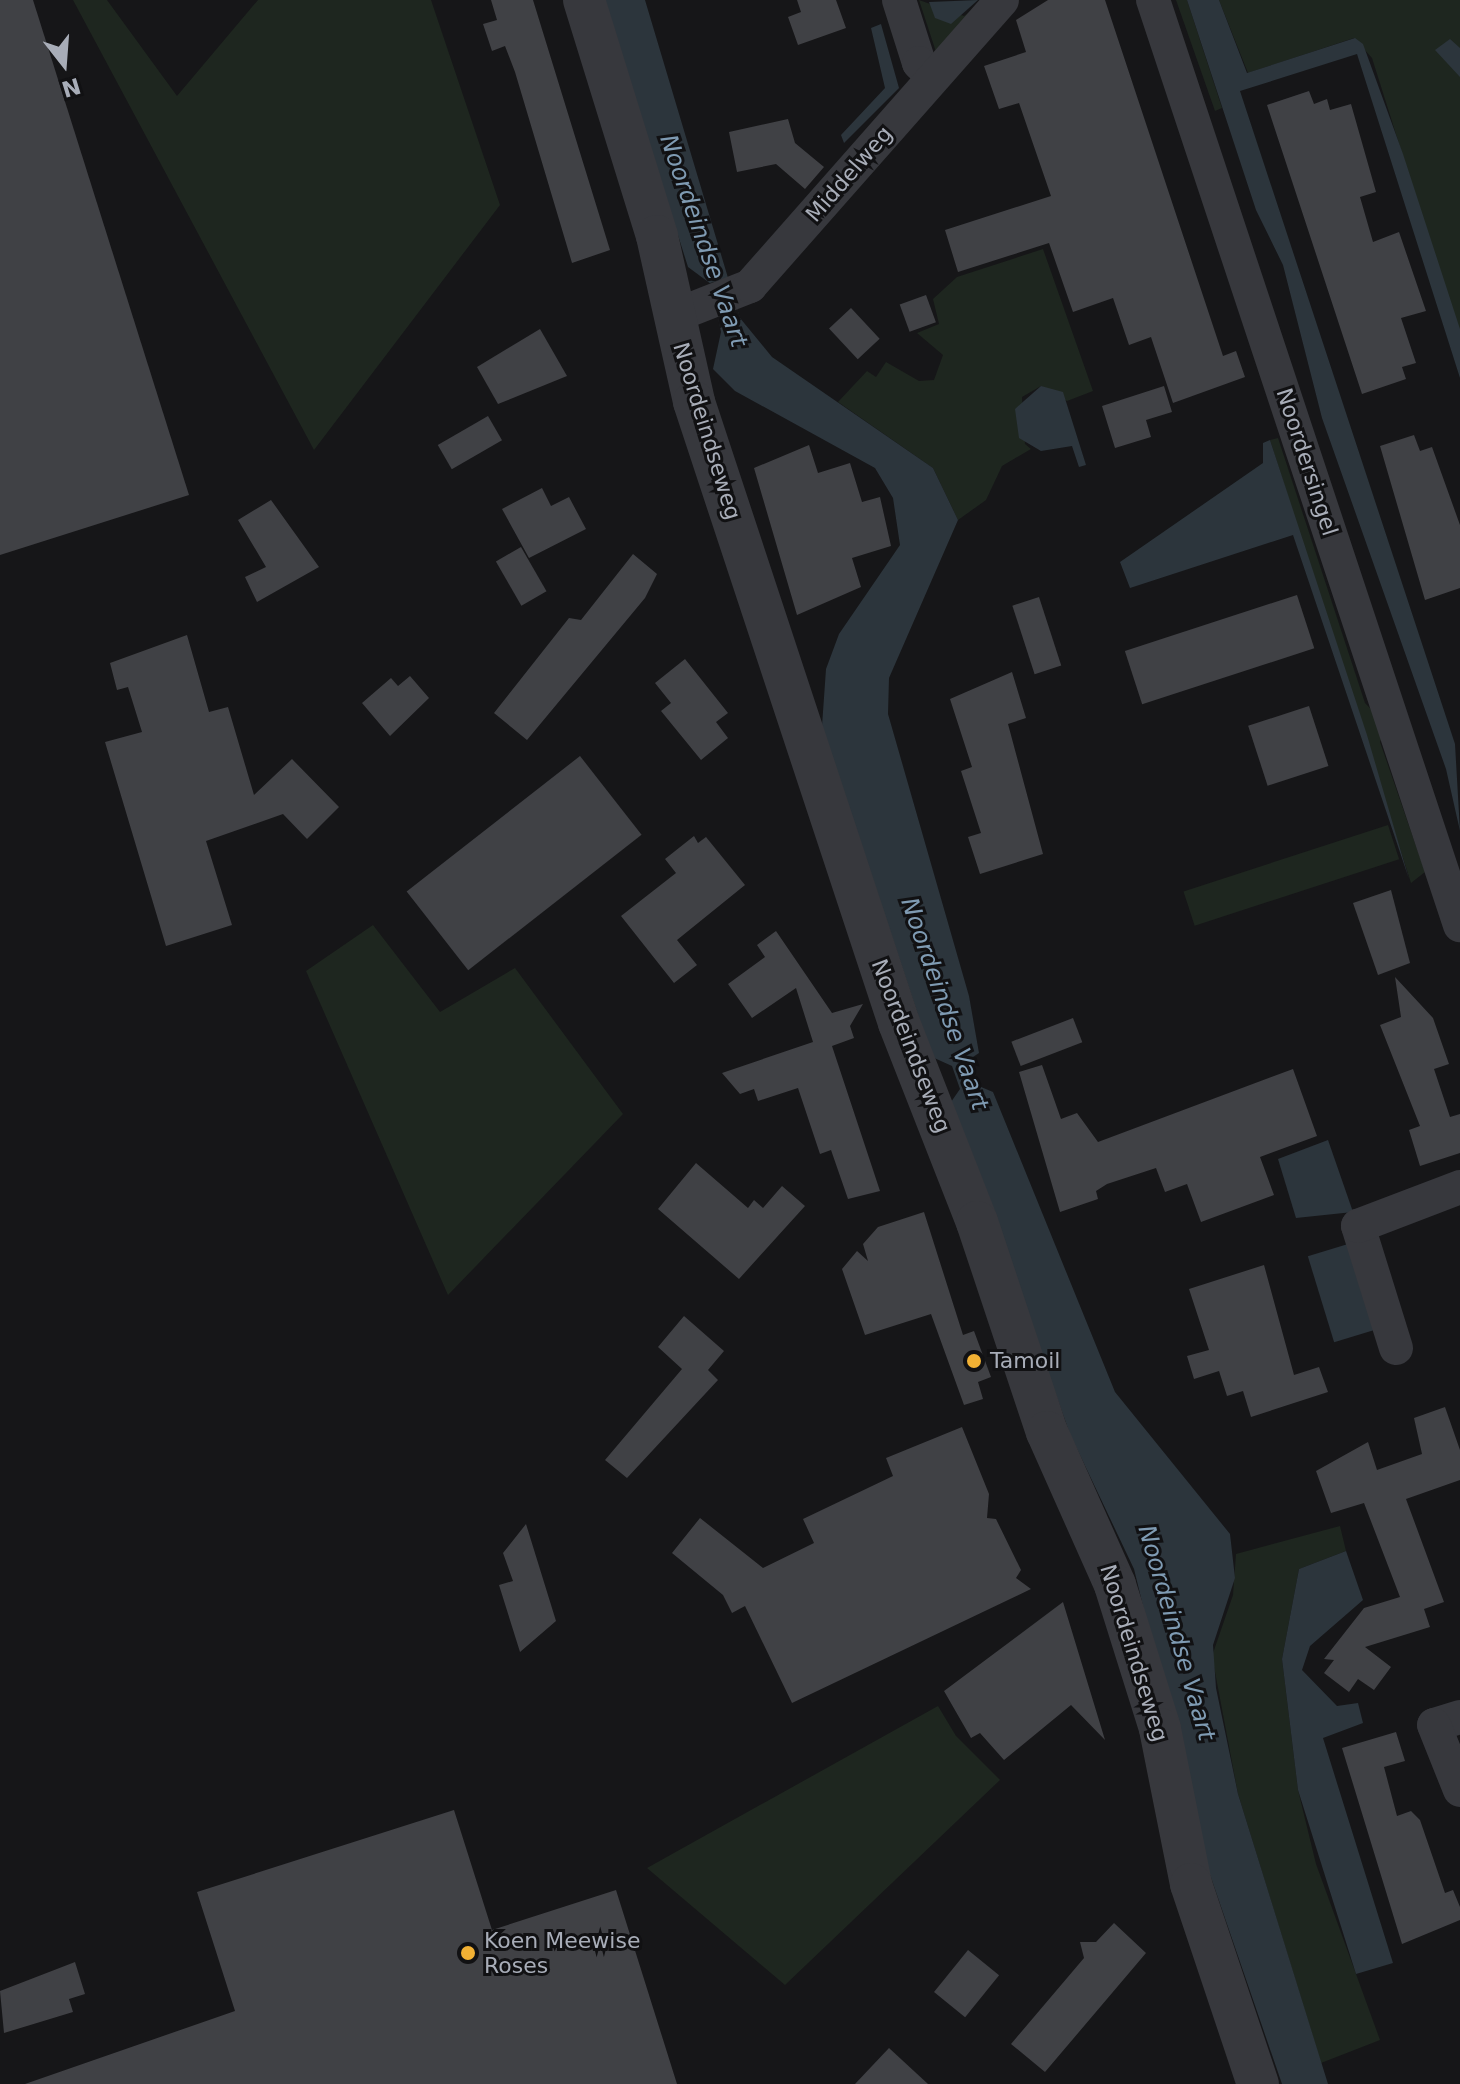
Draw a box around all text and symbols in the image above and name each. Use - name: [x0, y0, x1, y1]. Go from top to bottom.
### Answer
- north arrow: [24, 24, 104, 104]
- text: N: [59, 73, 84, 102]
- street label: Middelweg: [800, 121, 898, 227]
- water label: Noordeindse Vaart: [653, 131, 753, 351]
- street label: Noordeindseweg: [667, 339, 747, 523]
- street label: Noordersingel: [1271, 385, 1343, 539]
- water label: Noordeindse Vaart: [894, 894, 994, 1114]
- street label: Noordeindseweg: [866, 955, 956, 1137]
- place label: Tamoil: [990, 1348, 1060, 1374]
- marker: Tamoil: [965, 1352, 983, 1370]
- water label: Noordeindse Vaart: [1131, 1522, 1221, 1744]
- street label: Noordeindseweg: [1094, 1561, 1174, 1745]
- place label: Koen Meewise Roses: [484, 1927, 640, 1978]
- marker: Koen Meewise Roses: [459, 1944, 477, 1962]

